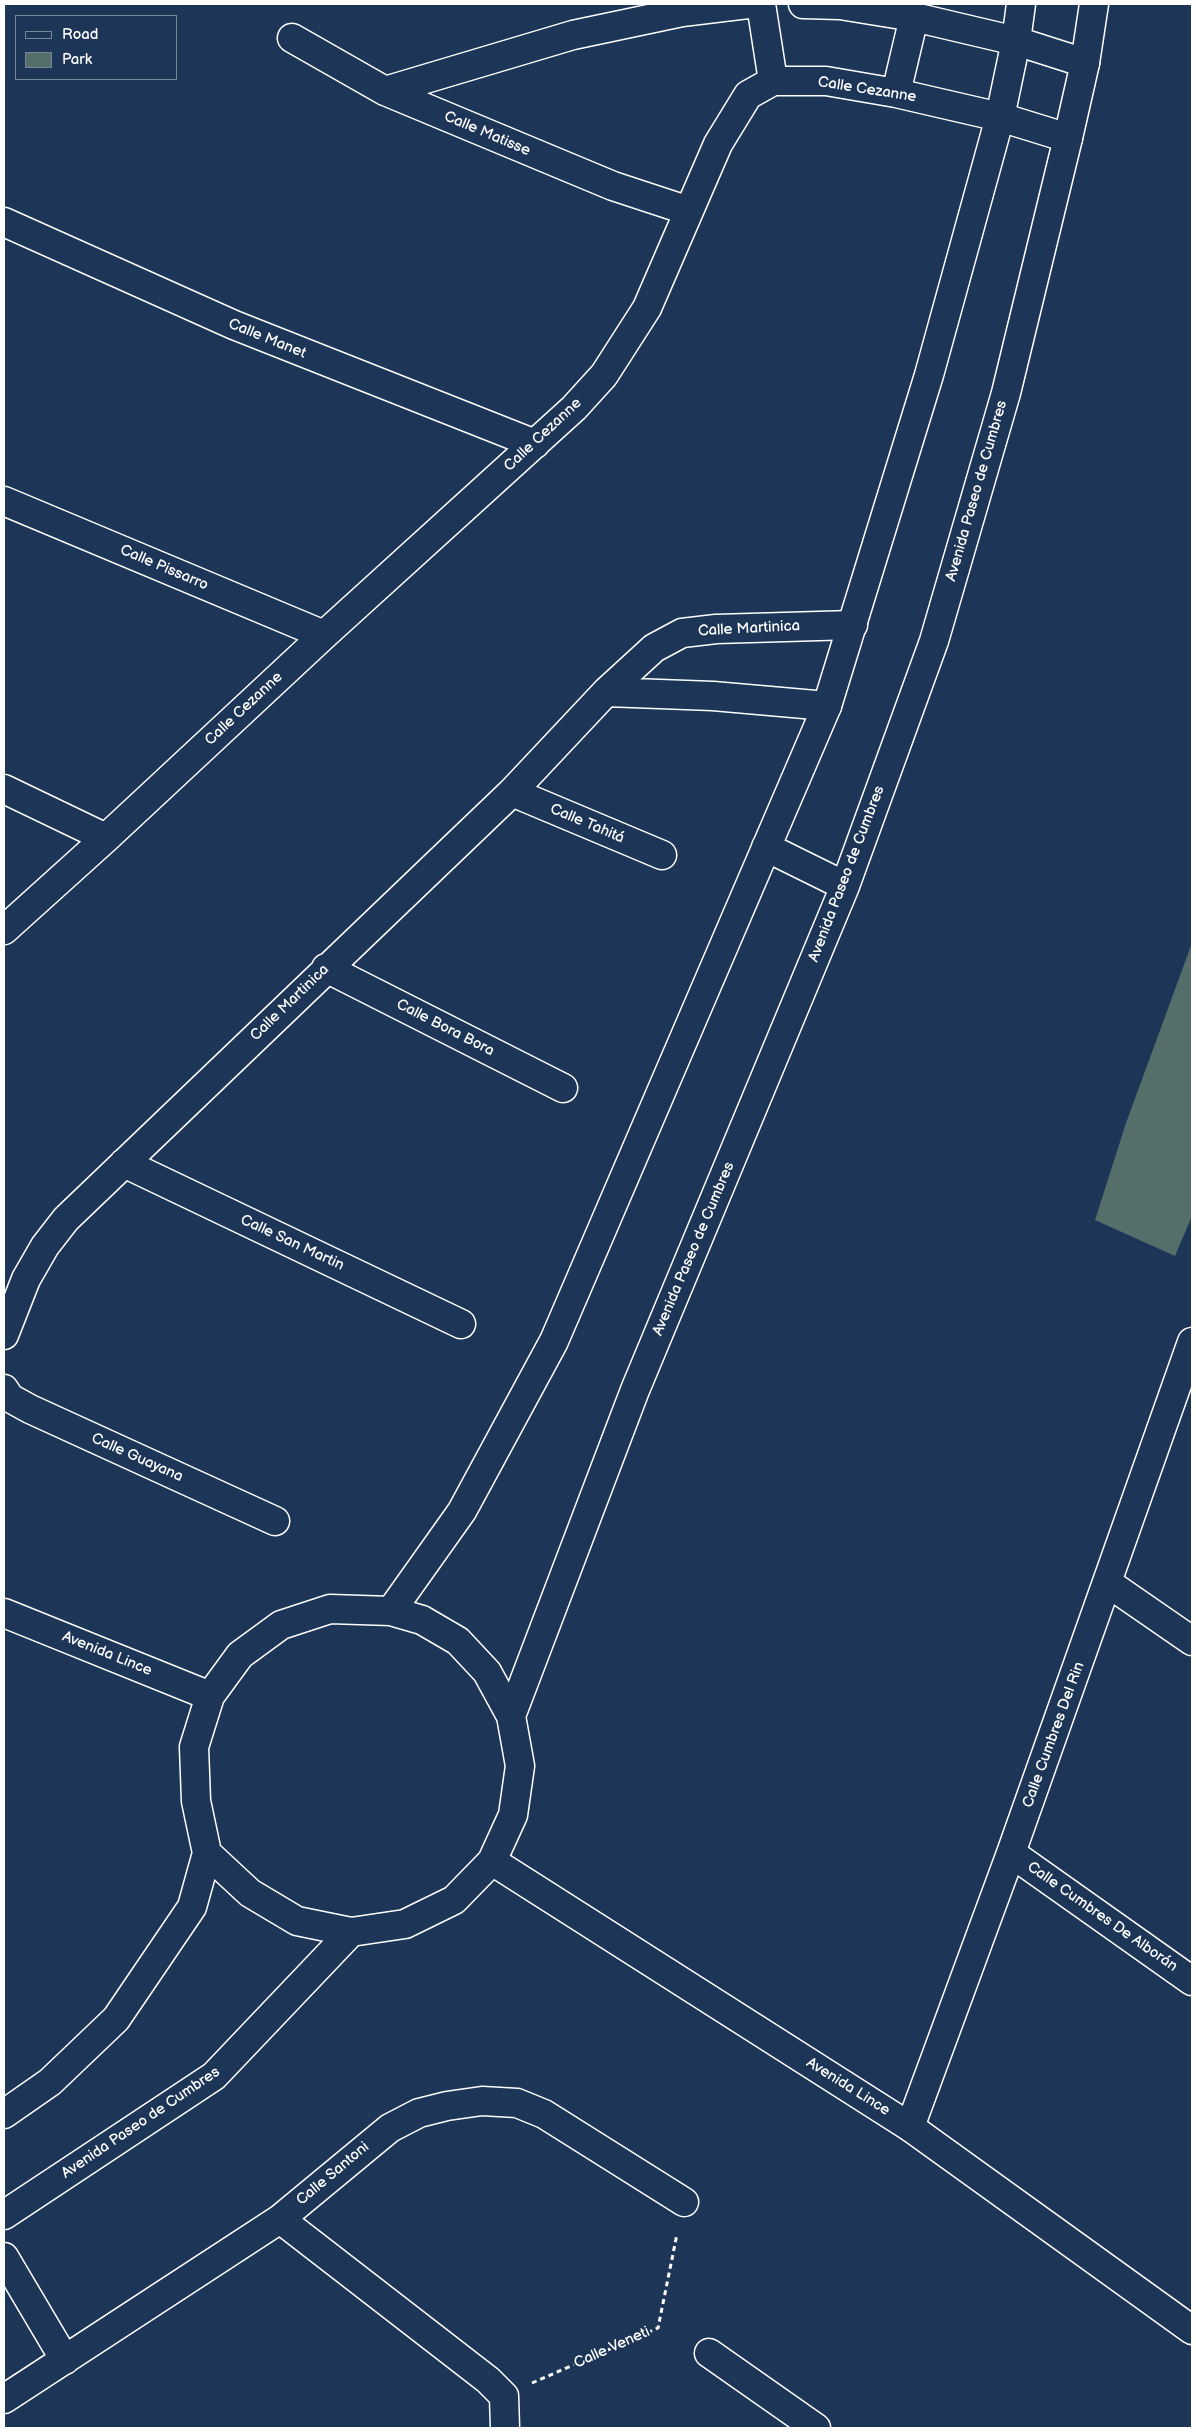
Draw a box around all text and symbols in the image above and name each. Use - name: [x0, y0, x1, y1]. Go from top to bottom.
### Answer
- legend: [15, 15, 178, 80]
- text: Road: [62, 25, 98, 44]
- text: Park: [62, 50, 92, 69]
- street label: Calle Cezanne: [816, 73, 918, 107]
- street label: Calle Matisse: [441, 108, 533, 160]
- street label: Calle Manet: [226, 315, 308, 363]
- street label: Calle Cezanne: [500, 394, 586, 476]
- street label: Avenida Paseo de Cumbres: [943, 399, 1011, 583]
- street label: Calle Pissarro: [117, 541, 211, 595]
- street label: Calle Martinica: [697, 617, 801, 641]
- street label: Calle Cezanne: [201, 668, 287, 750]
- street label: Avenida Paseo de Cumbres: [805, 783, 889, 965]
- street label: Calle Tahitá: [547, 800, 627, 848]
- street label: Calle Martinica: [247, 961, 333, 1045]
- street label: Calle Bora Bora: [393, 996, 497, 1060]
- street label: Avenida Paseo de Cumbres: [649, 1159, 739, 1339]
- street label: Calle San Martin: [237, 1211, 347, 1275]
- street label: Calle Guayana: [88, 1430, 186, 1486]
- street label: Avenida Lince: [59, 1628, 155, 1680]
- street label: Calle Cumbres Del Rin: [1019, 1660, 1089, 1810]
- street label: Calle Cumbres De Alborán: [1023, 1858, 1181, 1976]
- street label: Avenida Lince: [803, 2054, 893, 2120]
- street label: Avenida Paseo de Cumbres: [58, 2063, 224, 2183]
- street label: Calle Santoni: [293, 2138, 373, 2210]
- street label: Calle Veneti: [571, 2323, 653, 2373]

